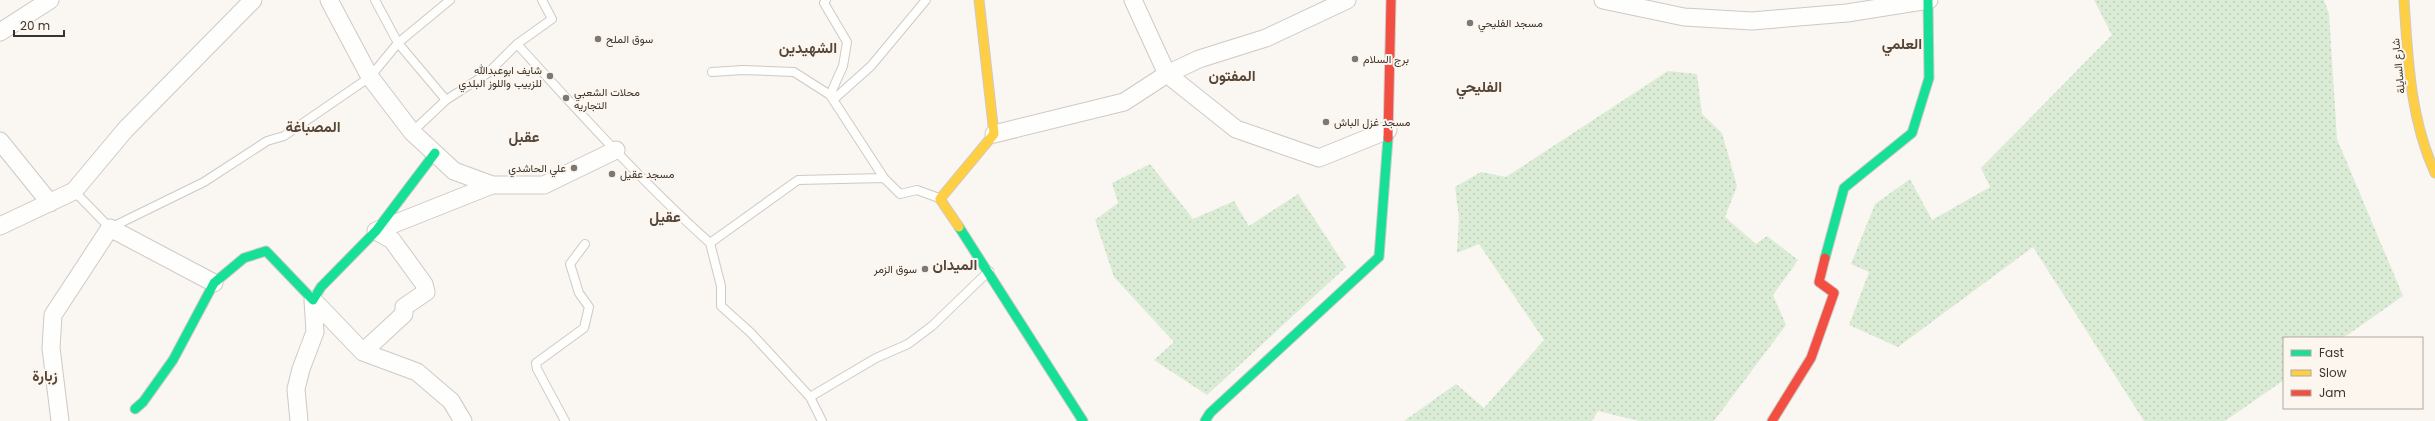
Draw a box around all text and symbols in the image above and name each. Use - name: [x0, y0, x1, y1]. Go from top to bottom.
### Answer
- scale bar: [14, 12, 64, 38]
- place label: مسجد الفليحي: [1478, 15, 1543, 33]
- text: 20 m: [20, 17, 50, 34]
- marker: مسجد الفليحي: [1465, 18, 1475, 28]
- place label: سوق الملح: [606, 31, 654, 47]
- district label: العلمي: [1882, 33, 1922, 57]
- marker: سوق الملح: [593, 34, 603, 44]
- district label: الشهيدين: [779, 37, 837, 58]
- street label: شارع السايلة: [2387, 37, 2409, 94]
- place label: برج السلام: [1363, 51, 1409, 67]
- marker: برج السلام: [1350, 54, 1360, 64]
- place label: شايف ابوعبدالله للزبيب واللوز البلدي: [459, 62, 542, 93]
- district label: المفتون: [1208, 65, 1256, 86]
- marker: شايف ابوعبدالله للزبيب واللوز البلدي: [545, 71, 555, 81]
- district label: الفليحي: [1456, 76, 1502, 100]
- place label: محلات الشعبي التجاريه: [574, 84, 640, 113]
- marker: محلات الشعبي التجاريه: [561, 93, 571, 103]
- place label: مسجد غزل الباش: [1334, 114, 1411, 130]
- district label: المصباغة: [285, 116, 341, 137]
- marker: مسجد غزل الباش: [1321, 117, 1331, 127]
- district label: عقبل: [509, 126, 539, 147]
- place label: علي الحاشدي: [508, 160, 566, 178]
- marker: علي الحاشدي: [569, 163, 579, 173]
- place label: مسجد عقيل: [620, 166, 675, 182]
- marker: مسجد عقيل: [607, 169, 617, 179]
- district label: عقيل: [649, 206, 681, 227]
- district label: الميدان: [933, 254, 977, 275]
- place label: سوق الزمر: [873, 261, 917, 277]
- marker: سوق الزمر: [920, 264, 930, 274]
- legend: [2283, 337, 2423, 409]
- text: Fast: [2319, 344, 2344, 361]
- text: Slow: [2319, 364, 2347, 381]
- district label: زبارة: [32, 365, 58, 386]
- text: Jam: [2319, 384, 2346, 401]

